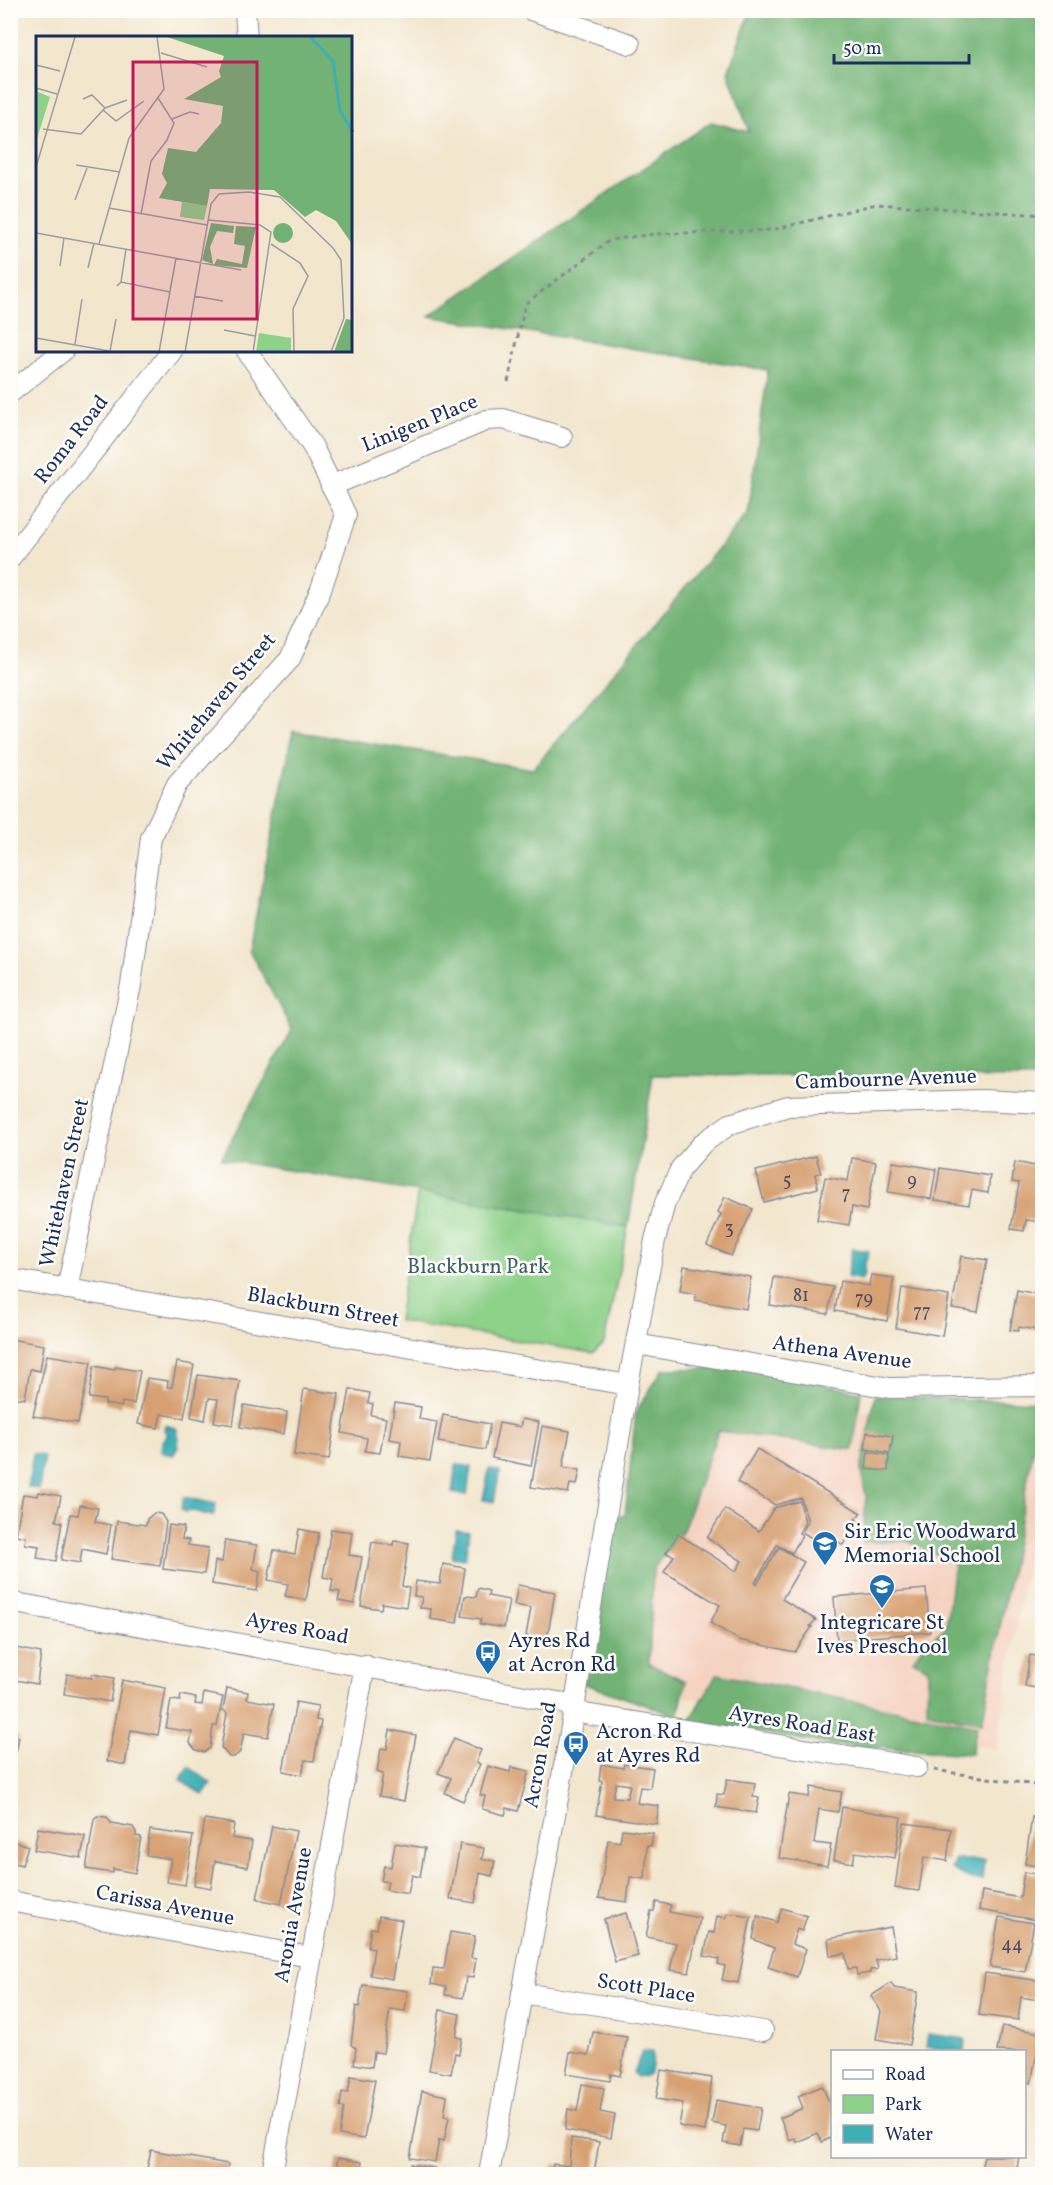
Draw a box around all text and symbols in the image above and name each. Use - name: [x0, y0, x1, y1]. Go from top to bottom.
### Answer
- scale bar: [834, 27, 969, 65]
- inset map: [36, 36, 352, 352]
- text: 50 m: [843, 37, 882, 62]
- street label: Linigen Place: [358, 388, 482, 460]
- street label: Roma Road: [28, 389, 116, 491]
- street label: Whitehaven Street: [151, 627, 283, 777]
- street label: Cambourne Avenue: [795, 1062, 977, 1098]
- street label: Whitehaven Street: [33, 1096, 97, 1270]
- house number: 5: [783, 1169, 791, 1194]
- house number: 9: [907, 1169, 917, 1194]
- house number: 7: [842, 1182, 850, 1207]
- house number: 3: [724, 1217, 734, 1242]
- park label: Blackburn Park: [407, 1253, 549, 1282]
- street label: Blackburn Street: [245, 1280, 401, 1336]
- house number: 81: [793, 1284, 809, 1309]
- house number: 79: [855, 1287, 873, 1312]
- house number: 77: [913, 1300, 931, 1325]
- street label: Athena Avenue: [771, 1329, 913, 1377]
- place label: Sir Eric Woodward Memorial School: [844, 1518, 1017, 1571]
- school or university icon: Sir Eric Woodward Memorial School: [810, 1529, 840, 1567]
- school or university icon: Integricare St Ives Preschool: [867, 1572, 897, 1610]
- street label: Ayres Road: [243, 1606, 351, 1652]
- place label: Integricare St Ives Preschool: [816, 1609, 948, 1662]
- place label: Ayres Rd at Acron Rd: [508, 1627, 616, 1680]
- bus stop icon: Ayres Rd at Acron Rd: [473, 1638, 503, 1676]
- street label: Acron Road: [517, 1699, 565, 1811]
- street label: Ayres Road East: [727, 1699, 877, 1751]
- place label: Acron Rd at Ayres Rd: [596, 1718, 700, 1771]
- bus stop icon: Acron Rd at Ayres Rd: [561, 1729, 591, 1767]
- street label: Aronia Avenue: [268, 1845, 320, 1985]
- street label: Carissa Avenue: [93, 1878, 237, 1934]
- house number: 44: [1001, 1933, 1023, 1958]
- street label: Scott Place: [595, 1967, 697, 2011]
- legend: [831, 2050, 1026, 2158]
- text: Road: [885, 2063, 926, 2088]
- text: Park: [885, 2093, 922, 2118]
- text: Water: [885, 2123, 933, 2148]

